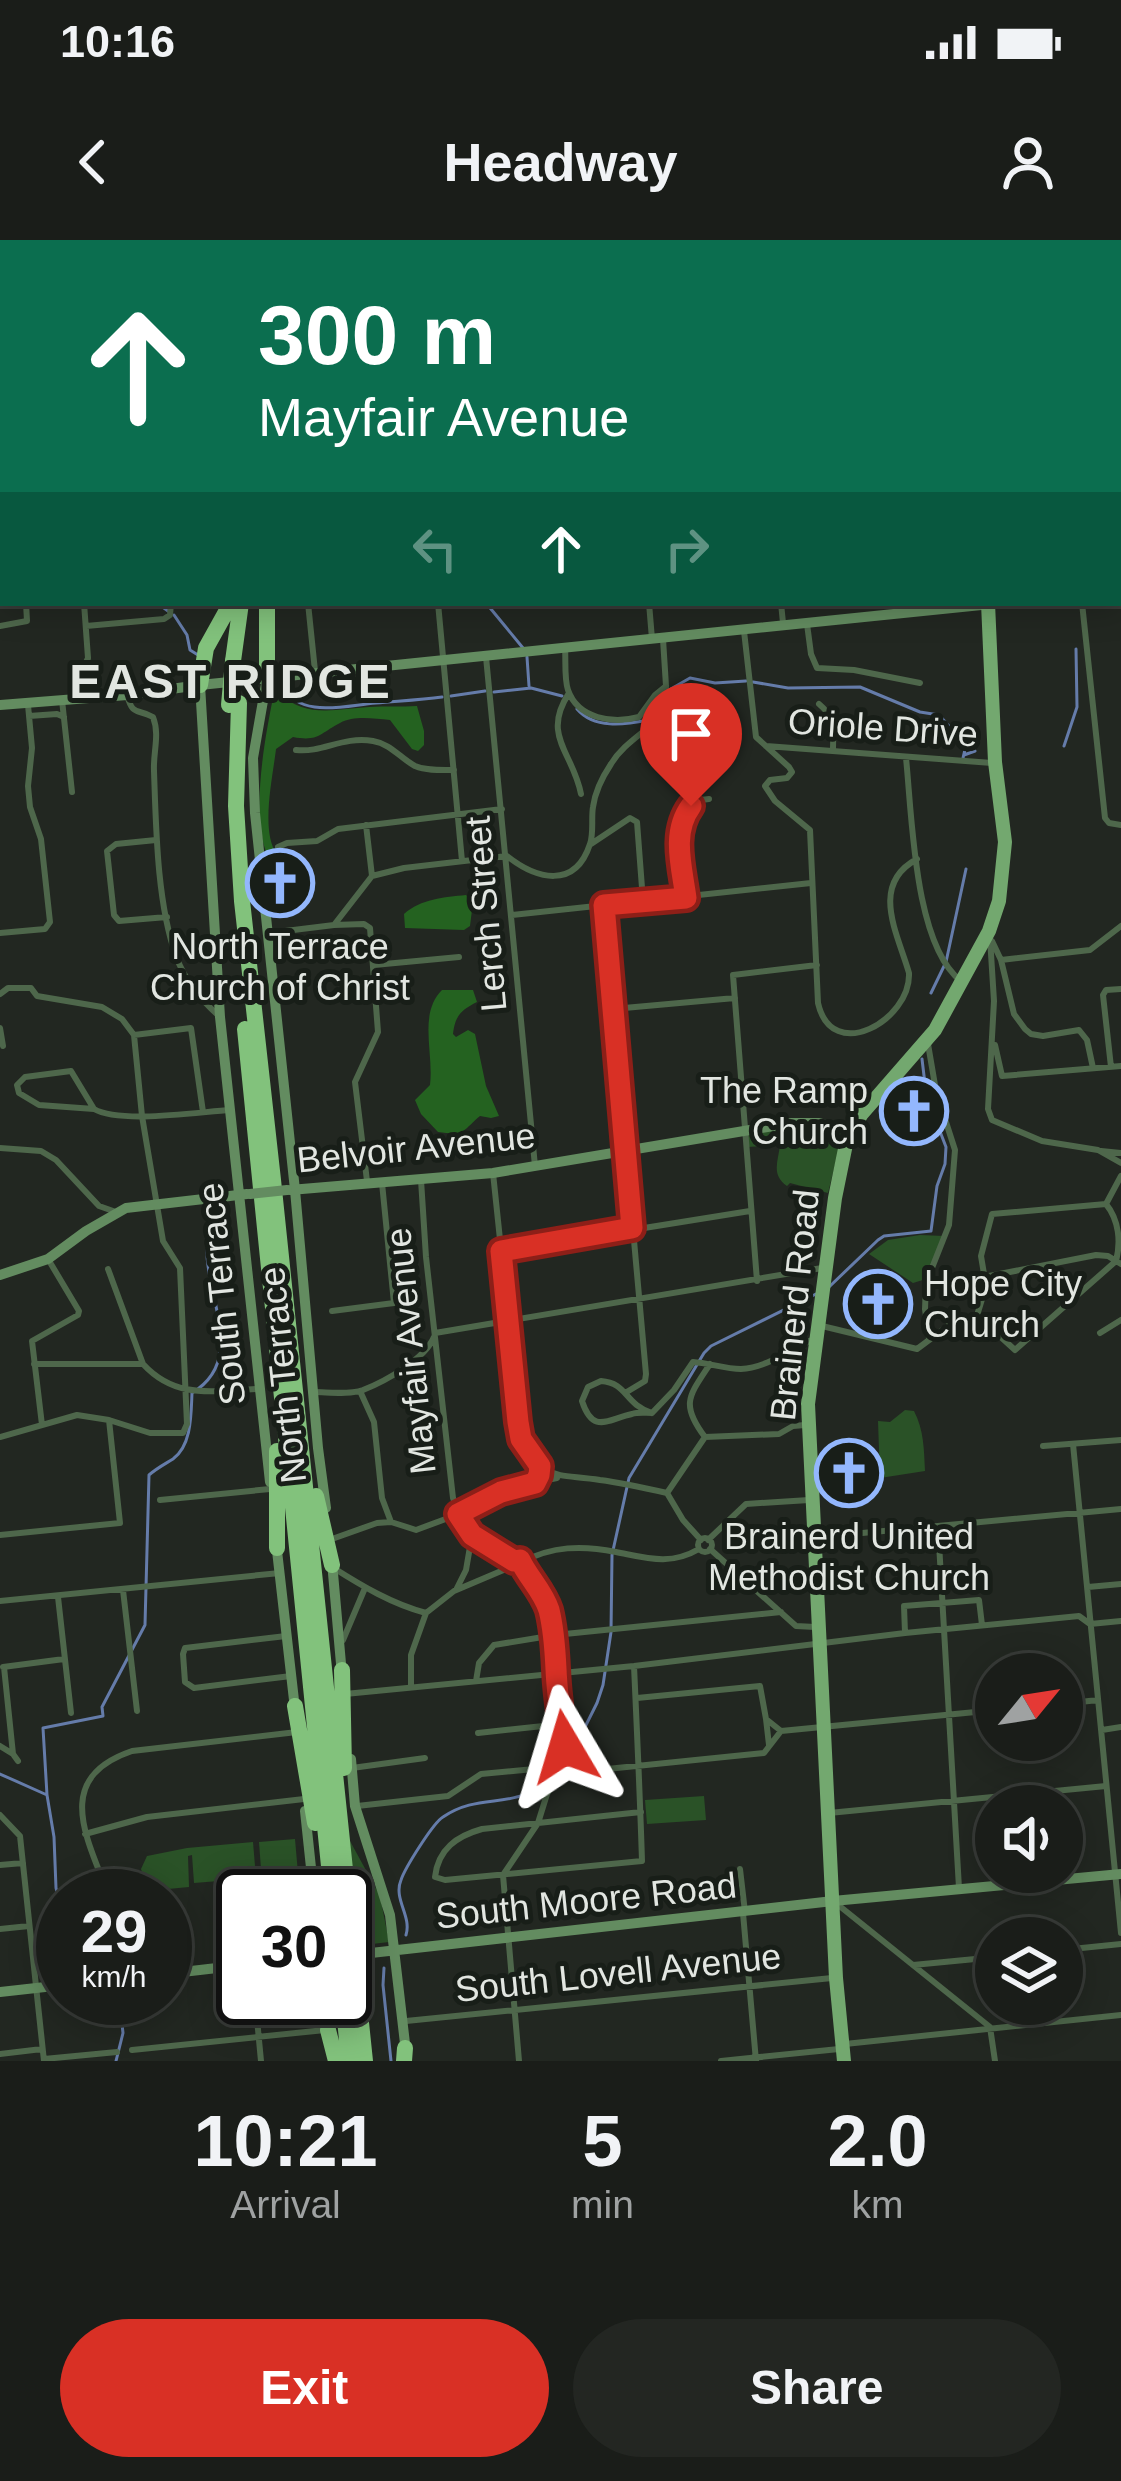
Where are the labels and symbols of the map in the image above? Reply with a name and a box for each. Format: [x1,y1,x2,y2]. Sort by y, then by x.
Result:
district label: EAST RIDGE [69,655,393,708]
pin [640,683,742,806]
street label: Oriole Drive [787,700,979,755]
street label: Lerch Street [457,814,514,1013]
church icon: North Terrace Church of Christ [245,848,315,918]
place label: North Terrace Church of Christ [150,926,410,1008]
place label: The Ramp Church [700,1070,868,1152]
church icon: The Ramp Church [879,1076,949,1146]
street label: Belvoir Avenue [295,1115,537,1180]
street label: South Terrace [189,1181,254,1407]
street label: Brainerd Road [762,1187,827,1423]
street label: Mayfair Avenue [377,1226,444,1476]
place label: Hope City Church [924,1263,1082,1345]
street label: North Terrace [251,1265,314,1485]
church icon: Hope City Church [843,1269,913,1339]
church icon: Brainerd United Methodist Church [814,1438,884,1508]
place label: Brainerd United Methodist Church [708,1516,990,1598]
north arrow [975,1653,1083,1761]
position arrow [502,1684,628,1810]
street label: South Moore Road [434,1864,738,1937]
speed limit sign: 30 [216,1869,372,2025]
street label: South Lovell Avenue [453,1935,783,2010]

